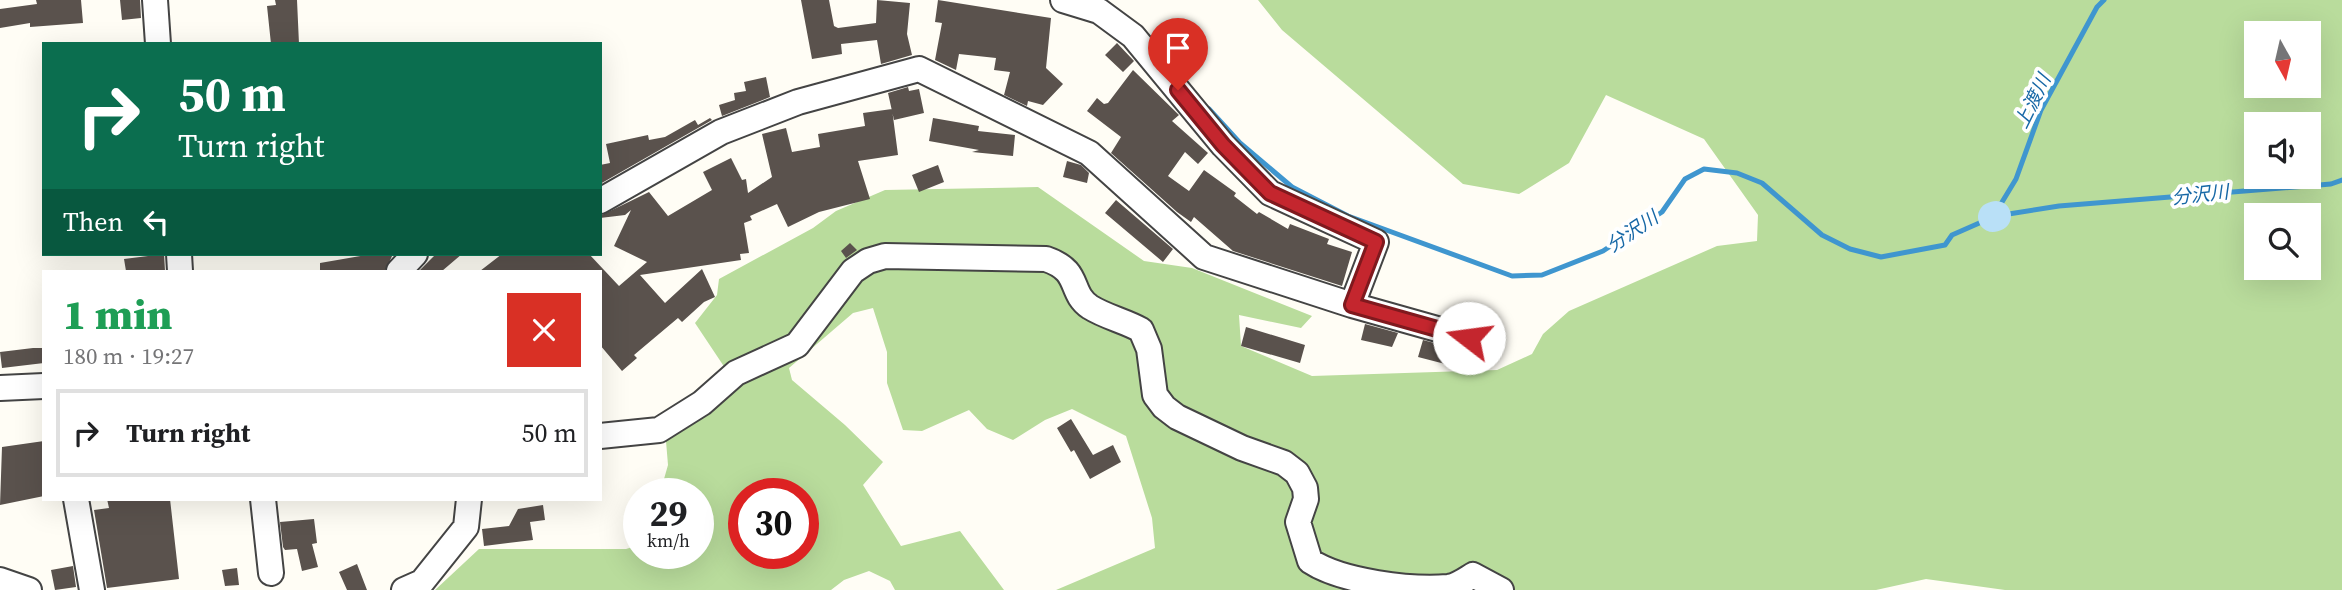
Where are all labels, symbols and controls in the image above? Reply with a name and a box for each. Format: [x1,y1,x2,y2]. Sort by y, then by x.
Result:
pin [1148,18,1208,90]
north arrow [2244,21,2320,98]
map controls [2244,21,2321,280]
icon: arrive [1159,29,1197,67]
text: 50 m [178,60,286,127]
water label: 上渡川 [2008,68,2057,132]
icon: right [63,70,154,161]
button: sound [2244,112,2321,189]
text: Turn right [178,124,324,168]
water label: 分沢川 [2170,178,2232,210]
icon: left [137,203,175,241]
water label: 分沢川 [1601,203,1665,258]
button: search [2244,203,2321,280]
text: Then [63,204,123,240]
text: 1 min [63,285,173,343]
button: close [507,293,581,367]
position arrow [1432,301,1506,375]
text: 180 m · 19:27 [63,340,194,372]
icon: right [67,414,105,452]
text: Turn right [126,415,250,451]
text: 50 m [522,415,577,451]
speed limit sign: 30 [728,478,819,569]
text: 29 [650,490,687,538]
text: km/h [647,528,690,553]

